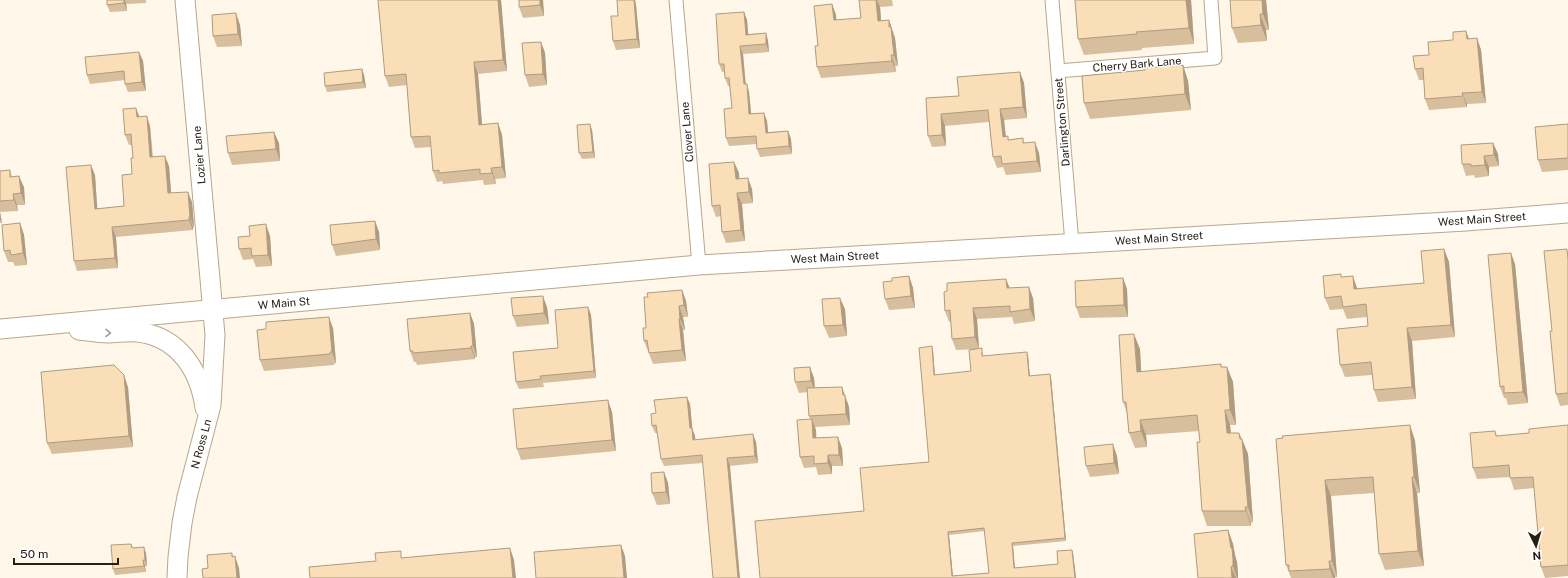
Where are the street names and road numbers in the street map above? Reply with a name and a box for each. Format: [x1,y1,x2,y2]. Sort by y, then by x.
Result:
street label: Cherry Bark Lane [1092,54,1182,74]
street label: Darlington Street [1052,77,1072,167]
street label: Clover Lane [678,101,696,163]
street label: Lozier Lane [190,125,208,185]
street label: West Main Street [1438,210,1526,228]
street label: West Main Street [1115,229,1203,247]
street label: West Main Street [791,249,879,265]
street label: W Main St [257,295,311,311]
street label: N Ross Ln [189,418,213,470]

